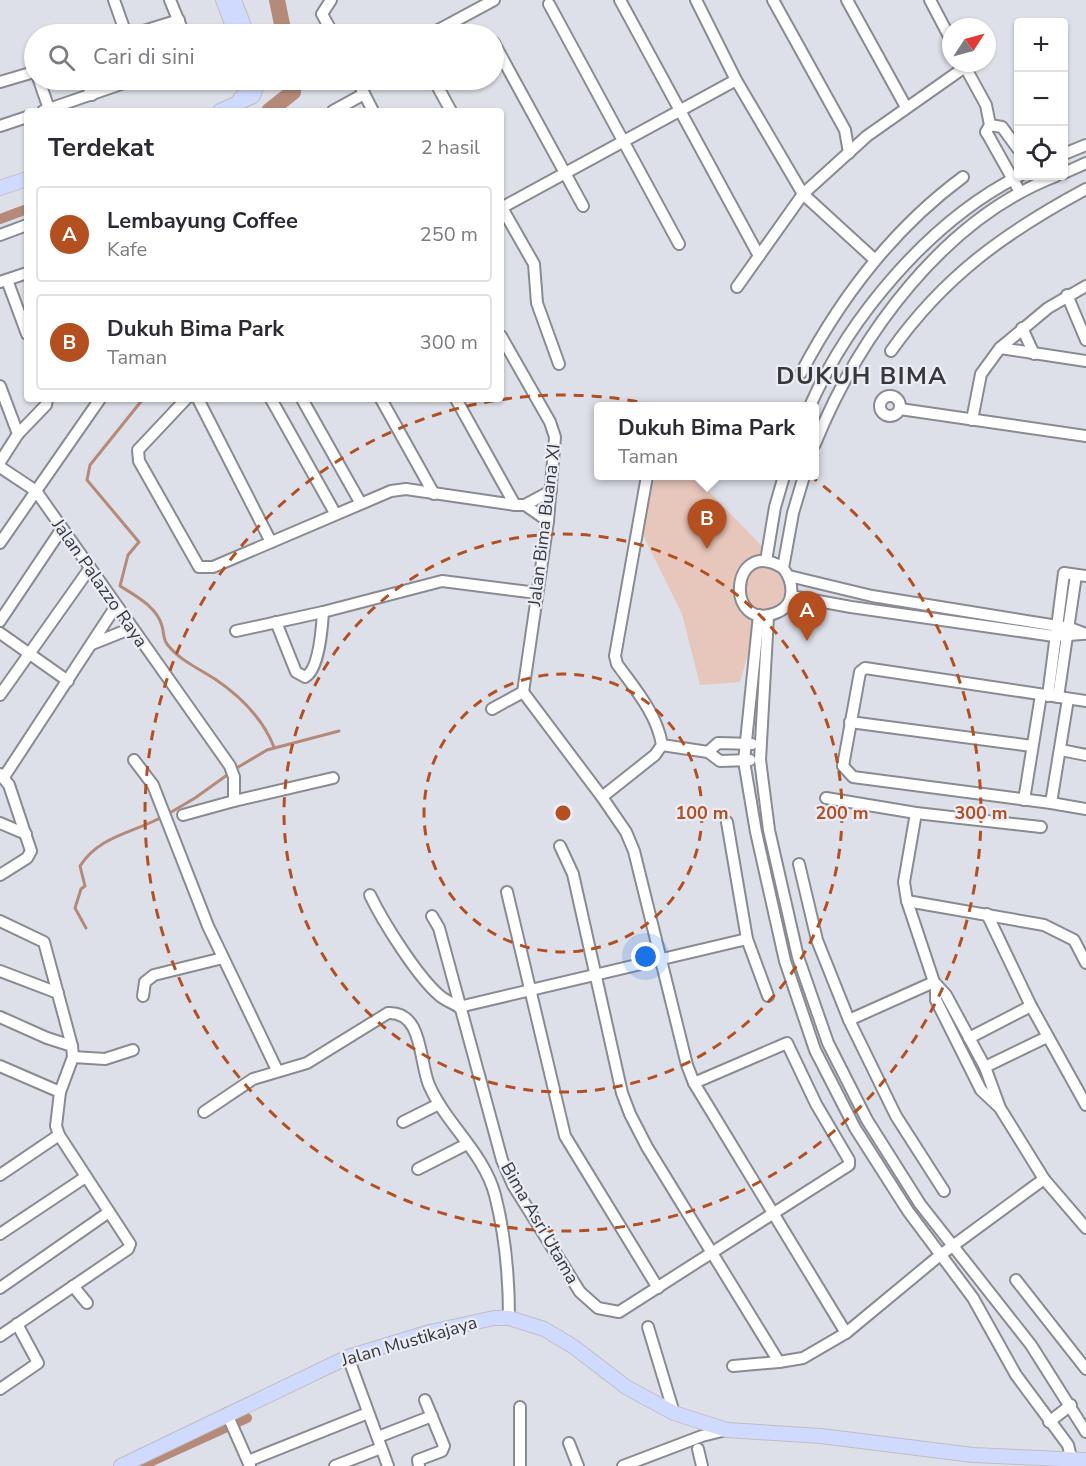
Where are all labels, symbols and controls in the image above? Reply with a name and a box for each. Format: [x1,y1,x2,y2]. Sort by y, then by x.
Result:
north arrow [942,18,996,72]
map controls [1014,18,1068,180]
button: + [1014,18,1068,72]
search box [24,24,504,90]
icon: search [45,41,78,74]
text: Cari di sini [93,42,195,72]
button: − [1014,72,1068,126]
button: locate [1014,126,1068,180]
text: Terdekat [48,130,154,165]
text: 2 hasil [421,134,480,161]
text: Lembayung Coffee [107,206,298,236]
text: A [62,221,77,248]
text: 250 m [420,221,478,248]
text: Kafe [107,236,147,263]
text: Dukuh Bima Park [107,314,284,344]
text: B [63,329,76,356]
text: 300 m [420,329,478,356]
text: Taman [107,344,167,371]
district label: DUKUH BIMA [776,360,948,392]
popup [594,402,819,480]
text: Dukuh Bima Park [618,413,795,443]
street label: Jalan Bima Buana XI [522,442,566,609]
text: Taman [618,443,678,470]
pin: B [688,500,726,549]
street label: Jalan Palazzo Raya [46,513,153,652]
pin: A [788,592,826,641]
text: 100 m [675,801,729,825]
text: 200 m [815,801,869,825]
text: 300 m [954,801,1008,825]
centre of rings [553,803,573,823]
your location [631,942,660,971]
street label: Bima Asri Utama [495,1158,585,1288]
street label: Jalan Mustikajaya [337,1310,480,1372]

